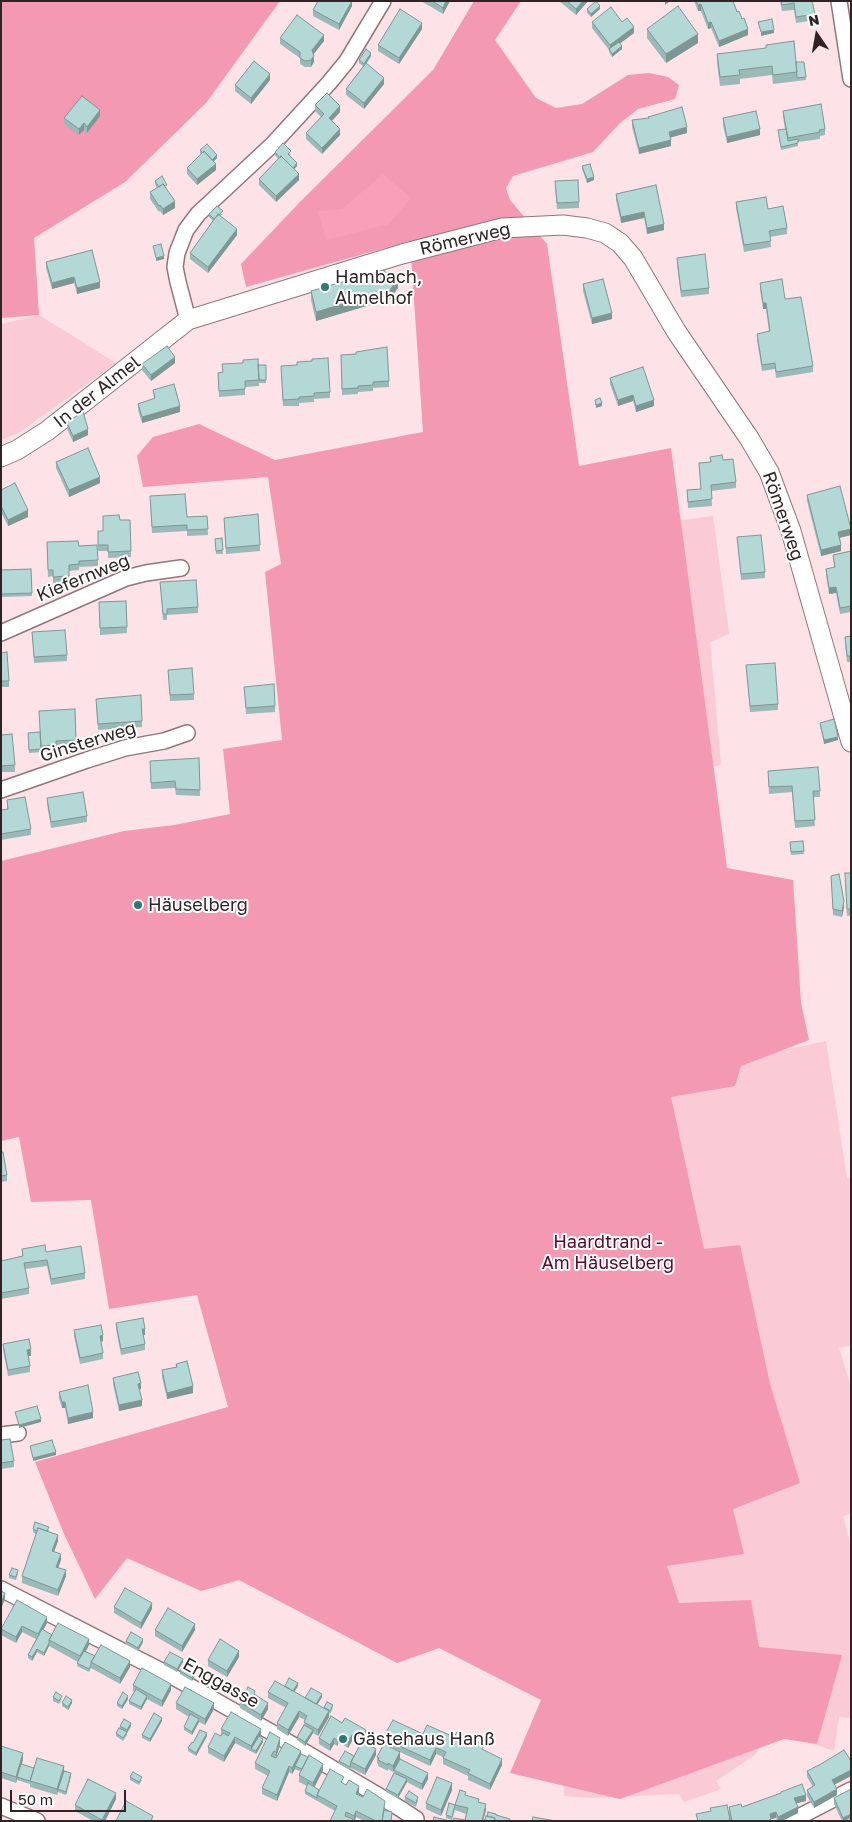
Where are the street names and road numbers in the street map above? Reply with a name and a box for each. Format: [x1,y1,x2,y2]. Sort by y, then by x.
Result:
street label: Römerweg [417,218,513,260]
street label: In der Almel [49,352,145,432]
street label: Römerweg [758,469,808,563]
street label: Kiefernweg [33,550,133,606]
street label: Ginsterweg [37,717,139,767]
street label: Enggasse [179,1653,263,1713]

